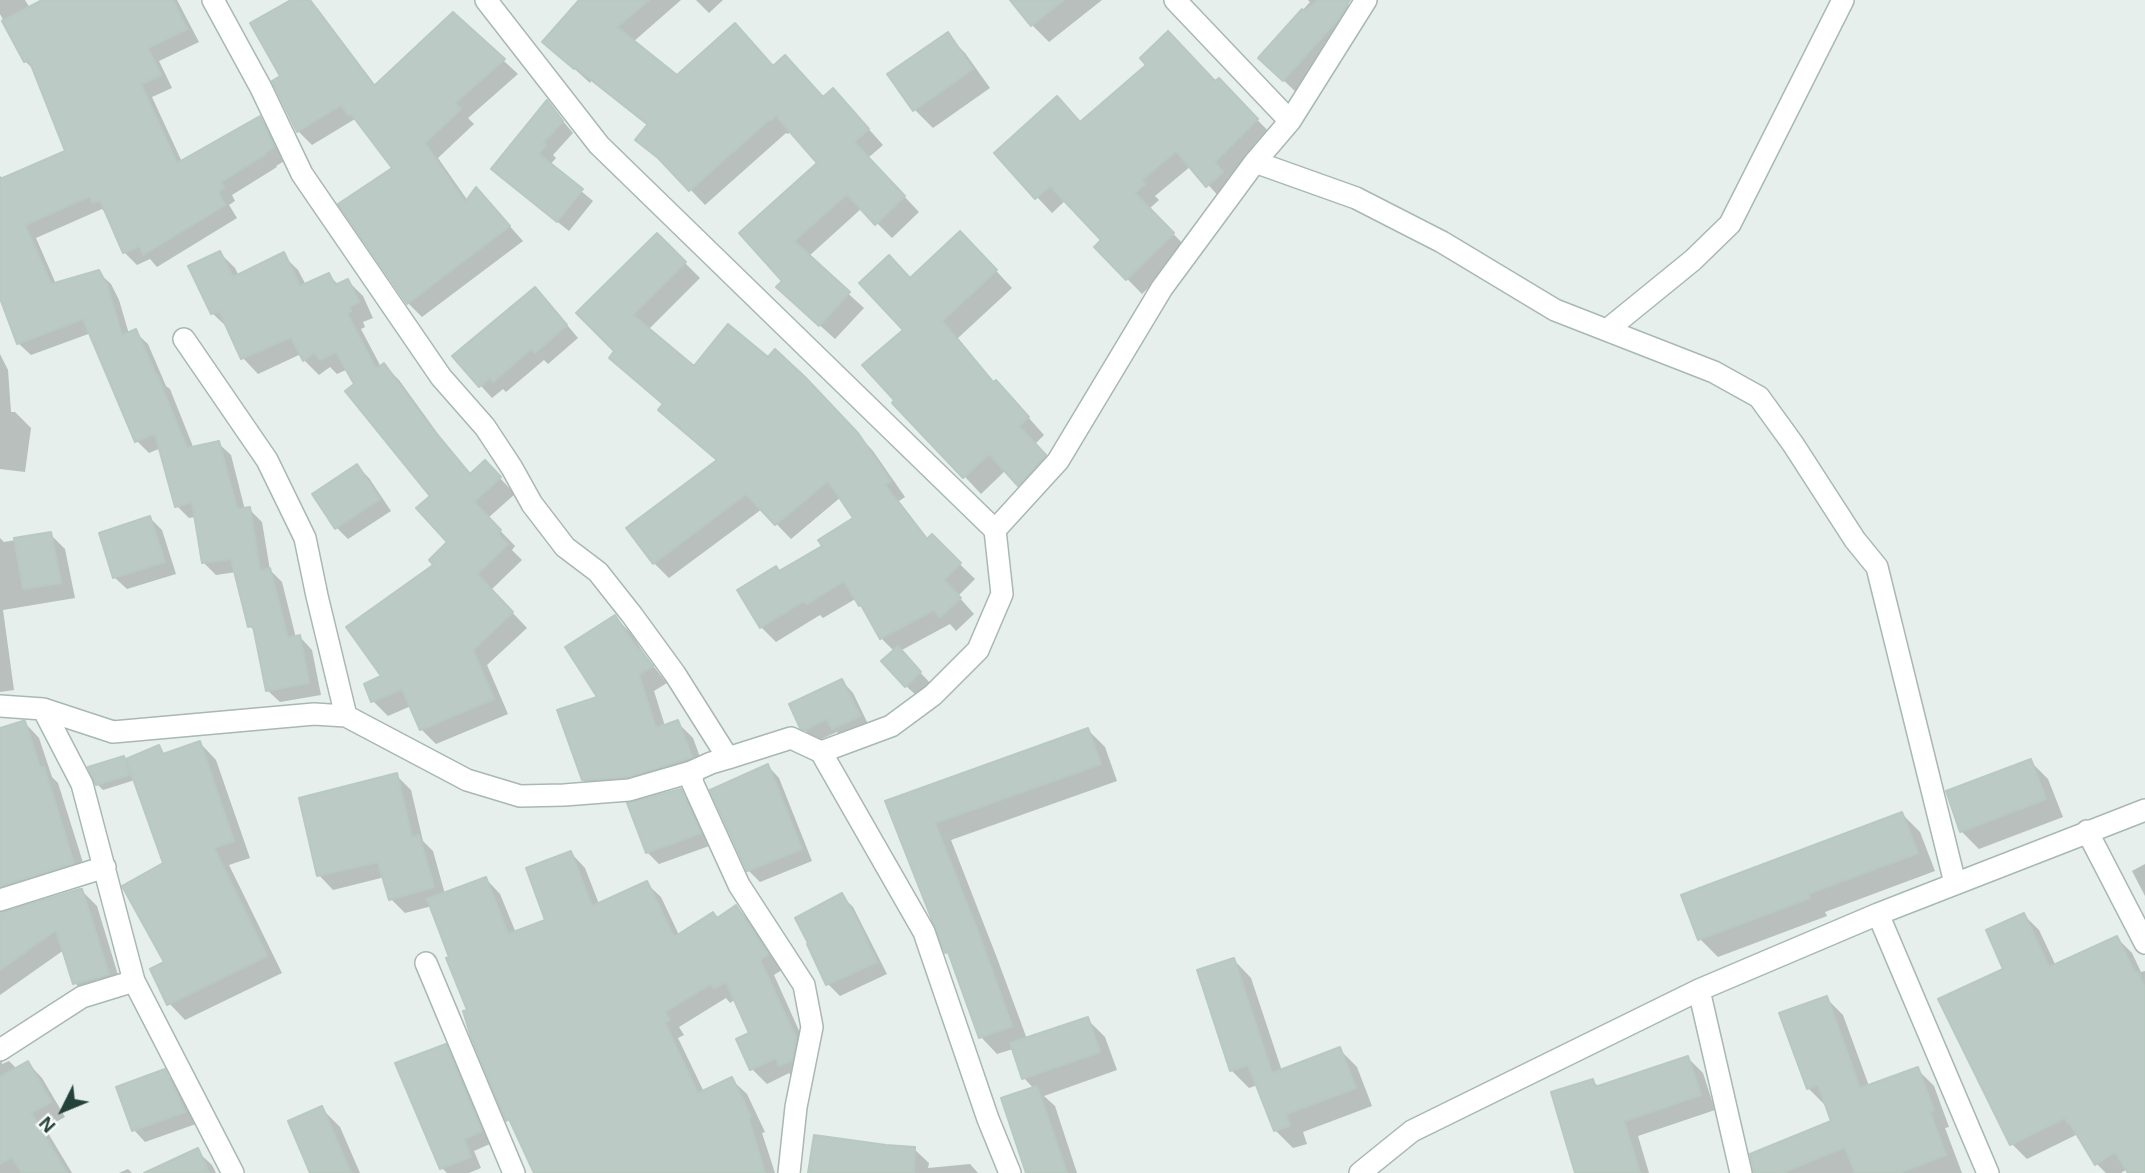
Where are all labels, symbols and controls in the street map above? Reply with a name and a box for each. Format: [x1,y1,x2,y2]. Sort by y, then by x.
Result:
north arrow [28,1075,98,1145]
text: N [35,1112,60,1137]

